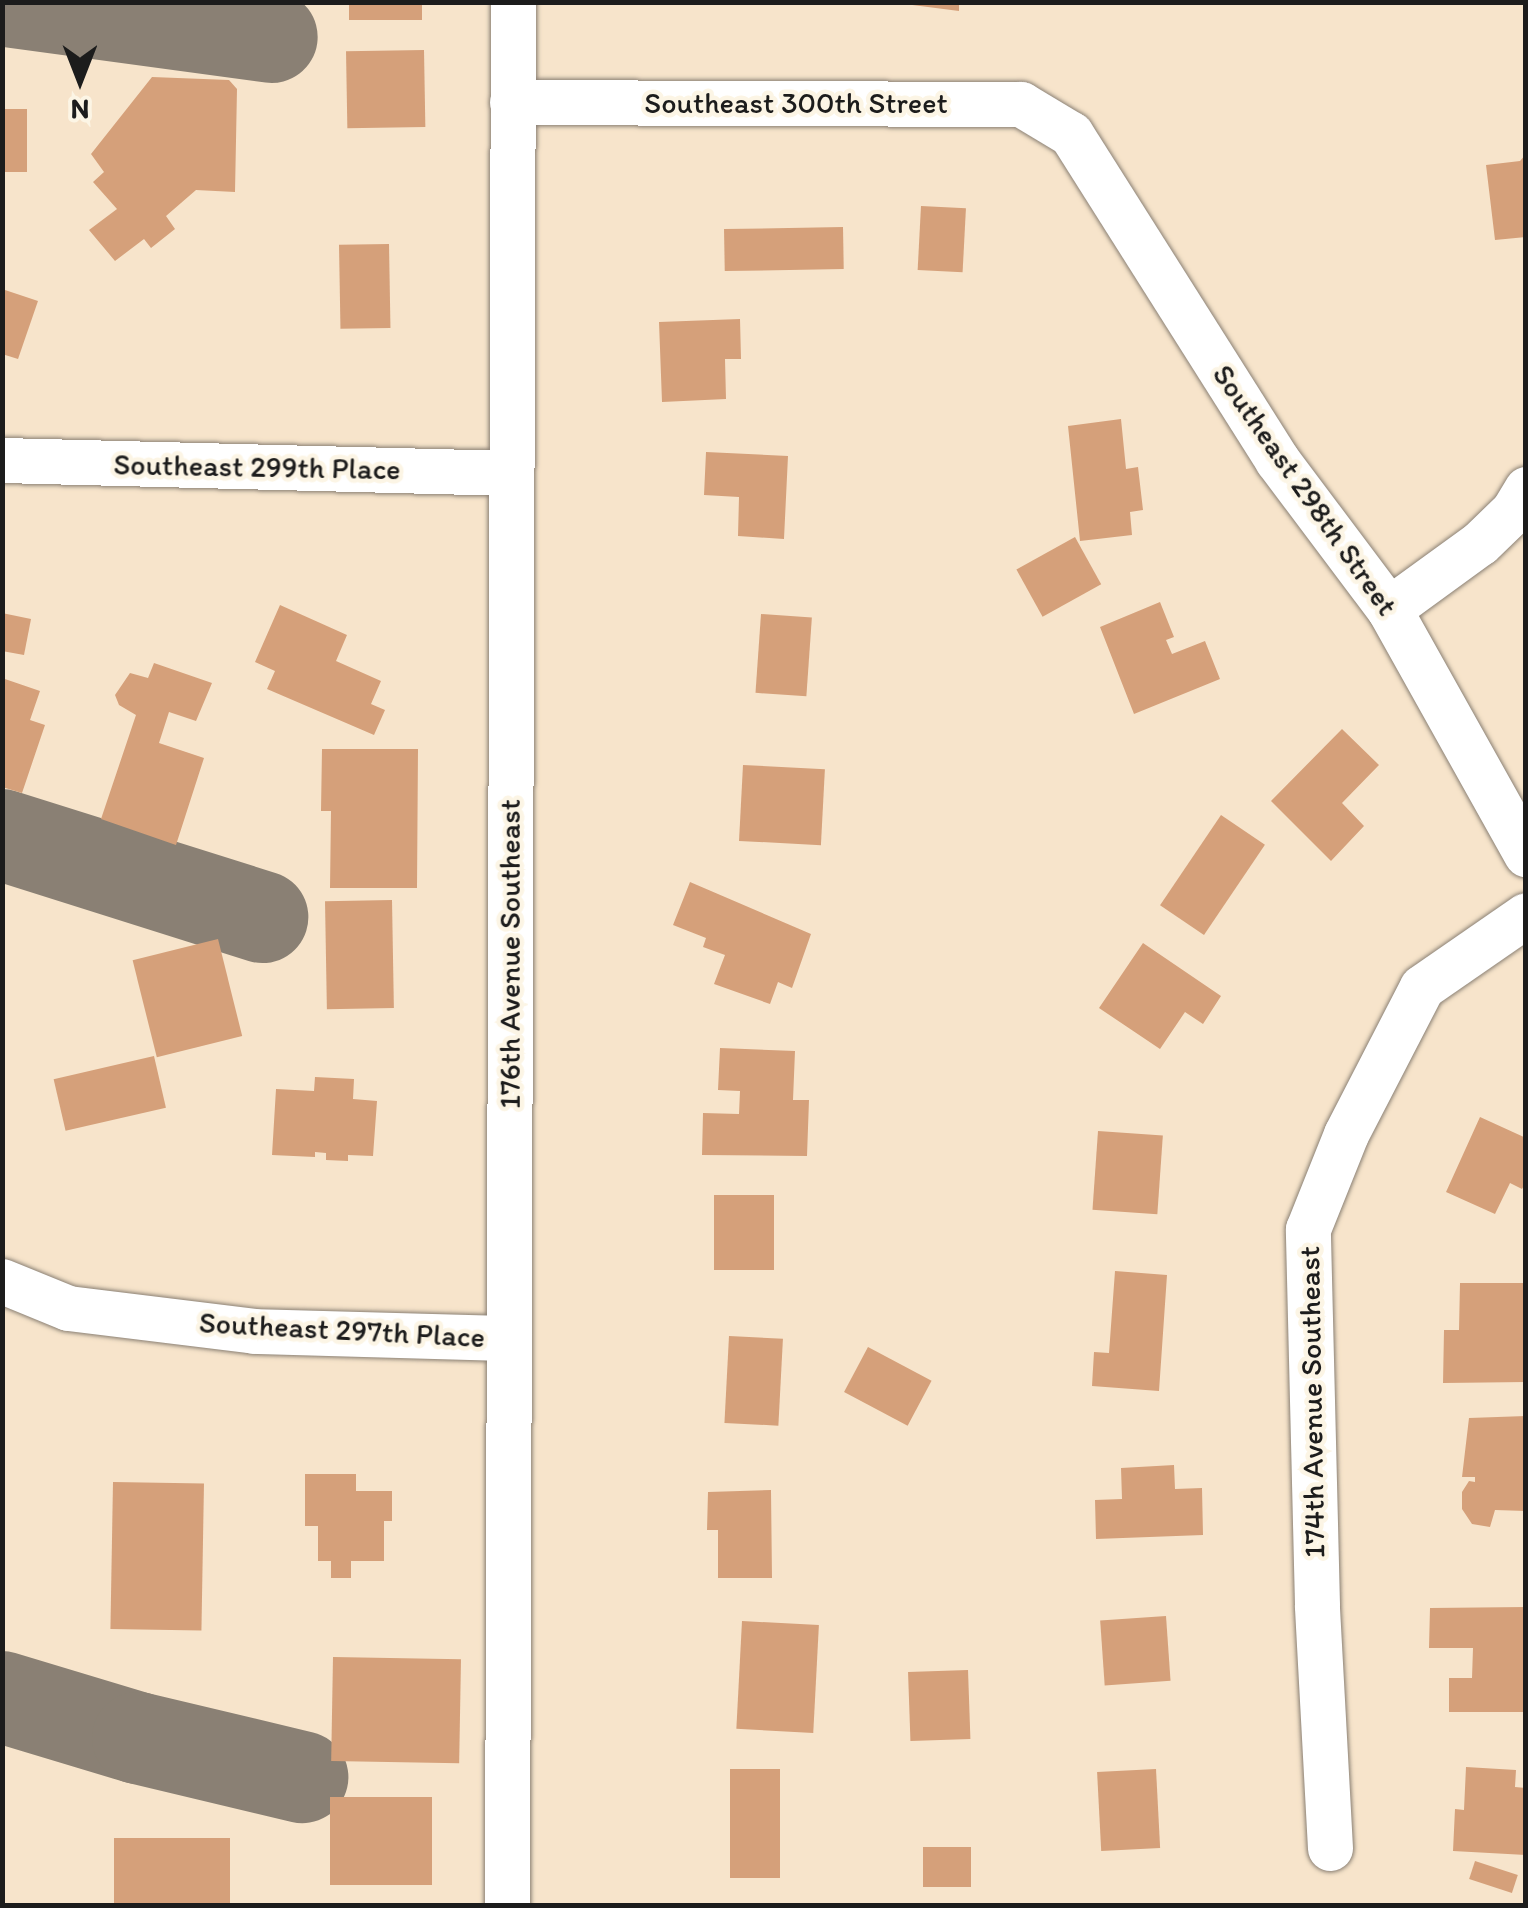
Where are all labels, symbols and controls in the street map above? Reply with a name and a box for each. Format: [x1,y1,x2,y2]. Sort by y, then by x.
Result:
north arrow [30,30,130,130]
street label: Southeast 300th Street [645,85,947,121]
text: N [71,93,89,127]
street label: Southeast 298th Street [1205,358,1405,622]
street label: Southeast 299th Place [113,447,401,487]
street label: 176th Avenue Southeast [492,800,528,1108]
street label: 174th Avenue Southeast [1291,1246,1333,1558]
street label: Southeast 297th Place [198,1305,486,1355]

